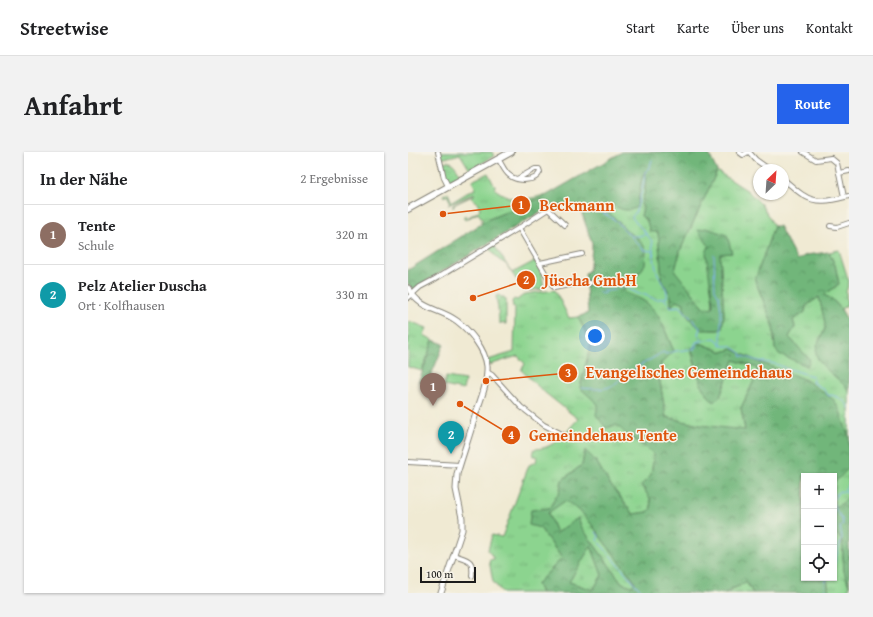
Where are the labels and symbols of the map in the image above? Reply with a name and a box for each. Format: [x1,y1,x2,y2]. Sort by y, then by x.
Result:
north arrow [753,164,789,200]
callout: Beckmann [511,191,622,219]
text: Beckmann [540,193,615,217]
text: 1 [518,196,524,213]
callout: Jüscha GmbH [516,266,645,294]
text: Jüscha GmbH [540,268,637,292]
text: 2 [523,271,529,288]
your location [585,326,605,346]
callout: Evangelisches Gemeindehaus [558,359,801,387]
text: Evangelisches Gemeindehaus [586,360,792,384]
text: 3 [565,364,571,381]
pin: 1 [420,373,446,406]
pin: 2 [438,421,464,454]
callout: Gemeindehaus Tente [501,421,685,449]
text: Gemeindehaus Tente [529,423,677,447]
text: 4 [508,426,514,443]
scale bar [420,565,476,584]

